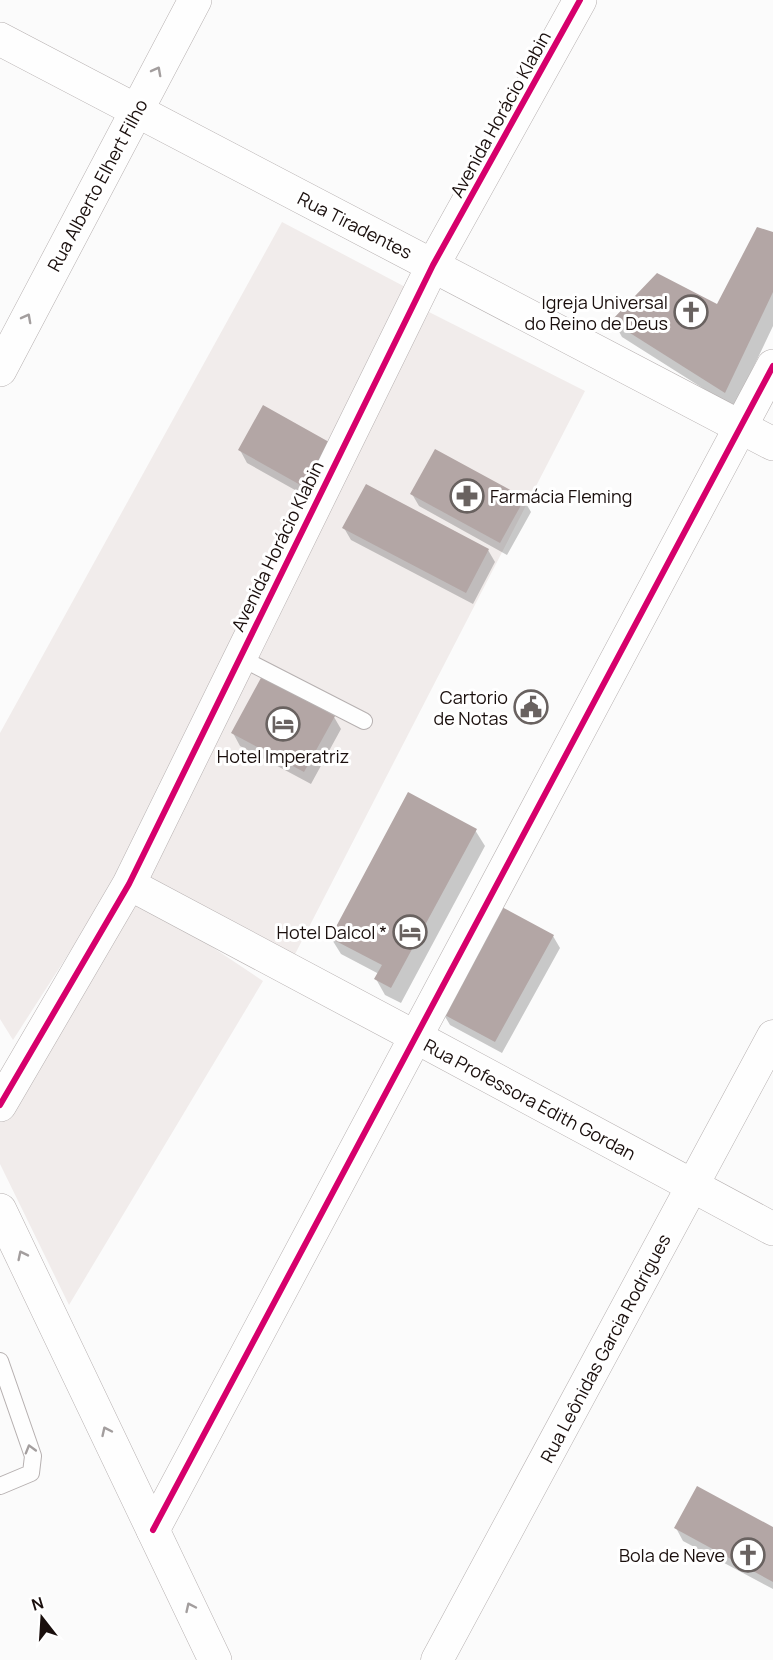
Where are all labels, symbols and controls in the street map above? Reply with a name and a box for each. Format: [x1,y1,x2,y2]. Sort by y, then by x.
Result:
street label: Avenida Horácio Klabin [444,27,556,201]
one-way arrow [150,67,161,77]
street label: Rua Alberto Elhert Filho [41,95,153,275]
street label: Rua Tiradentes [294,186,416,264]
place label: Igreja Universal do Reino de Deus [525,290,668,335]
church icon: Igreja Universal do Reino de Deus [673,294,709,330]
one-way arrow [20,314,31,324]
street label: Avenida Horácio Klabin [225,457,329,635]
pharmacy icon: Farmácia Fleming [449,478,485,514]
place label: Farmácia Fleming [490,484,632,508]
place label: Cartorio de Notas [434,685,508,730]
public building icon: Cartorio de Notas [513,689,549,725]
hotel icon: Hotel Imperatriz [265,706,301,742]
place label: Hotel Imperatriz [217,744,349,768]
hotel icon: Hotel Dalcol * [392,914,428,950]
place label: Hotel Dalcol * [277,920,387,944]
street label: Rua Professora Edith Gordan [420,1033,640,1165]
street label: Rua Leônidas Garcia Rodrigues [534,1229,676,1467]
one-way arrow [18,1251,29,1261]
one-way arrow [102,1426,114,1437]
one-way arrow [25,1444,37,1455]
church icon: Bola de Neve [730,1537,766,1573]
place label: Bola de Neve [619,1543,725,1567]
north arrow [12,1588,72,1648]
text: N [29,1591,46,1616]
one-way arrow [185,1603,197,1614]

